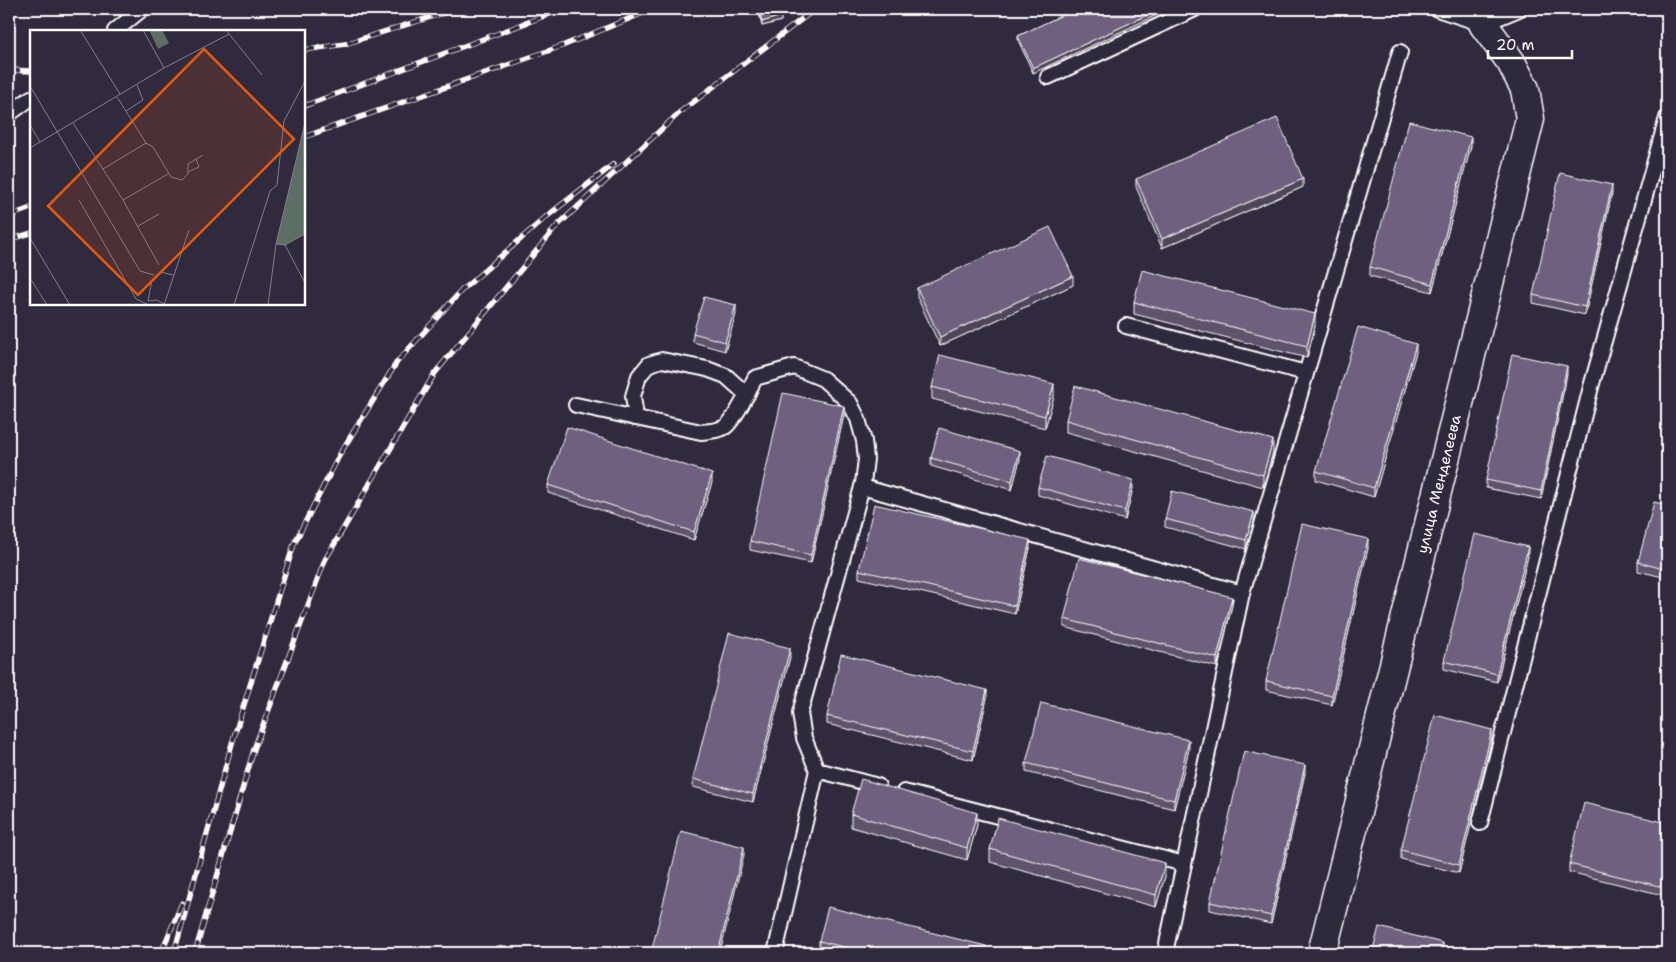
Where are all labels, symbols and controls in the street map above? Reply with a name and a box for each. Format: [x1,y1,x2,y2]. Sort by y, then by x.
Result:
scale bar [1488,28,1572,60]
inset map [30,30,305,305]
text: 20 m [1496,35,1535,55]
street label: улица Менделеева [1412,412,1466,555]

